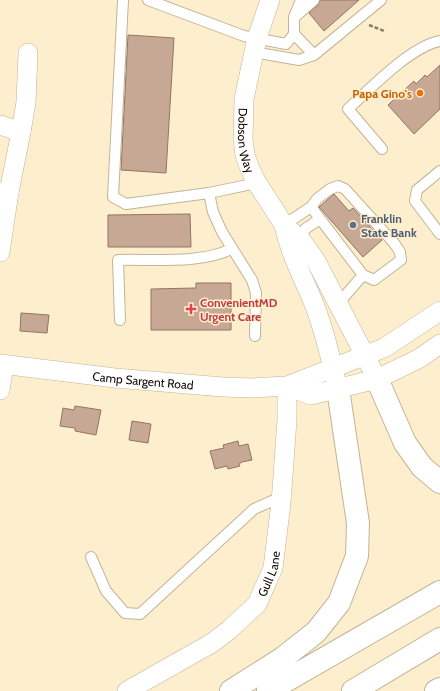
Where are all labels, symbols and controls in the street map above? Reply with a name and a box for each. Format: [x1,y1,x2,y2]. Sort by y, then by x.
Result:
place label: Papa Gino's [352,86,412,101]
marker: Papa Gino's [415,88,425,98]
street label: Dobson Way [235,108,258,175]
place label: Franklin State Bank [361,211,417,240]
marker: Franklin State Bank [348,220,358,230]
place label: ConvenientMD Urgent Care [200,295,278,324]
marker: ConvenientMD Urgent Care [185,303,197,315]
street label: Camp Sargent Road [92,368,194,392]
street label: Gull Lane [254,550,283,599]

